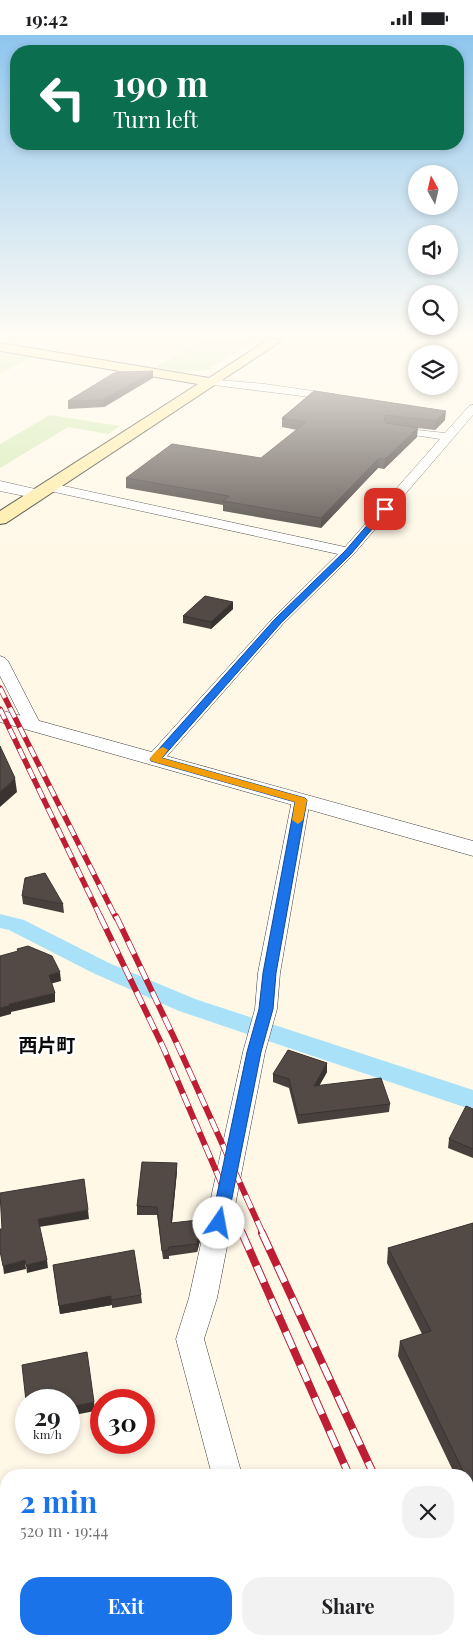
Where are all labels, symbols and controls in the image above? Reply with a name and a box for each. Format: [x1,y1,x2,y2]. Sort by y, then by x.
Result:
text: 19:42 [25,5,68,31]
text: 190 m [113,59,208,106]
icon: left [30,65,95,130]
text: Turn left [113,104,198,134]
north arrow [408,165,458,215]
map controls [408,165,458,395]
button: sound [408,225,458,275]
button: search [408,285,458,335]
button: layers [408,345,458,395]
pin [364,488,406,530]
icon: arrive [371,495,399,523]
district label: 西片町 [18,1031,76,1057]
position arrow [192,1196,244,1248]
speed limit sign: 30 [90,1389,155,1454]
text: 29 [34,1399,61,1432]
text: km/h [33,1426,62,1442]
text: 2 min [20,1481,97,1521]
button: close [402,1486,454,1538]
text: 520 m · 19:44 [20,1520,108,1541]
button: Exit [20,1577,232,1635]
button: Share [242,1577,454,1635]

